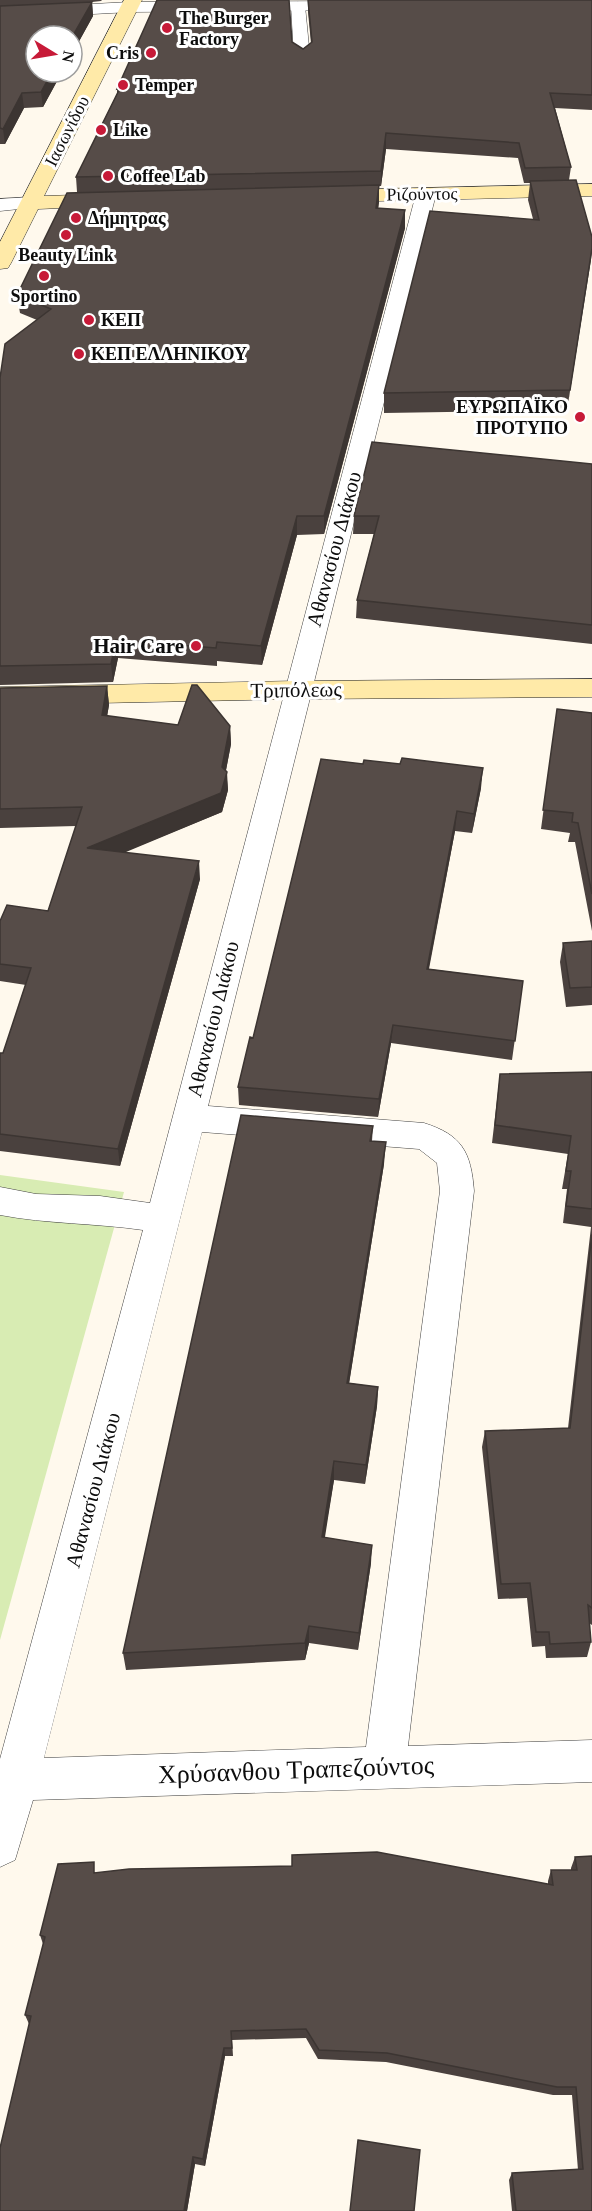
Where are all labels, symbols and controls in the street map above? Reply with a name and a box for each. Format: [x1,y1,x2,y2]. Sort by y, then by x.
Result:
place label: The Burger Factory [179,8,269,49]
marker: The Burger Factory [160,21,174,35]
north arrow [24,24,84,84]
place label: Cris [106,43,139,63]
marker: Cris [144,46,158,60]
text: N [59,49,78,64]
place label: Temper [135,75,194,95]
marker: Temper [116,78,130,92]
street label: Ιασωνίδου [41,92,93,170]
place label: Like [113,120,148,140]
marker: Like [94,123,108,137]
place label: Coffee Lab [120,166,205,186]
marker: Coffee Lab [101,169,115,183]
street label: Ριζούντος [386,183,458,205]
place label: Δήμητρας [88,208,166,228]
marker: Δήμητρας [69,211,83,225]
marker: Beauty Link [59,228,73,242]
place label: Beauty Link [18,245,114,265]
marker: Sportino [37,269,51,283]
place label: Sportino [10,286,78,306]
place label: ΚΕΠ [101,310,141,330]
marker: ΚΕΠ [82,313,96,327]
place label: ΚΕΠ ΕΛΛΗΝΙΚΟΥ [91,344,247,364]
marker: ΚΕΠ ΕΛΛΗΝΙΚΟΥ [72,347,86,361]
place label: ΕΥΡΩΠΑΪΚΟ ΠΡΟΤΥΠΟ [456,397,568,438]
marker: ΕΥΡΩΠΑΪΚΟ ΠΡΟΤΥΠΟ [573,410,587,424]
street label: Αθανασίου Διάκου [302,469,366,629]
place label: Hair Care [93,634,184,658]
marker: Hair Care [189,639,203,653]
street label: Τριπόλεως [250,677,342,703]
street label: Αθανασίου Διάκου [182,939,244,1099]
street label: Αθανασίου Διάκου [61,1410,125,1570]
street label: Χρύσανθου Τραπεζούντος [158,1751,435,1789]

